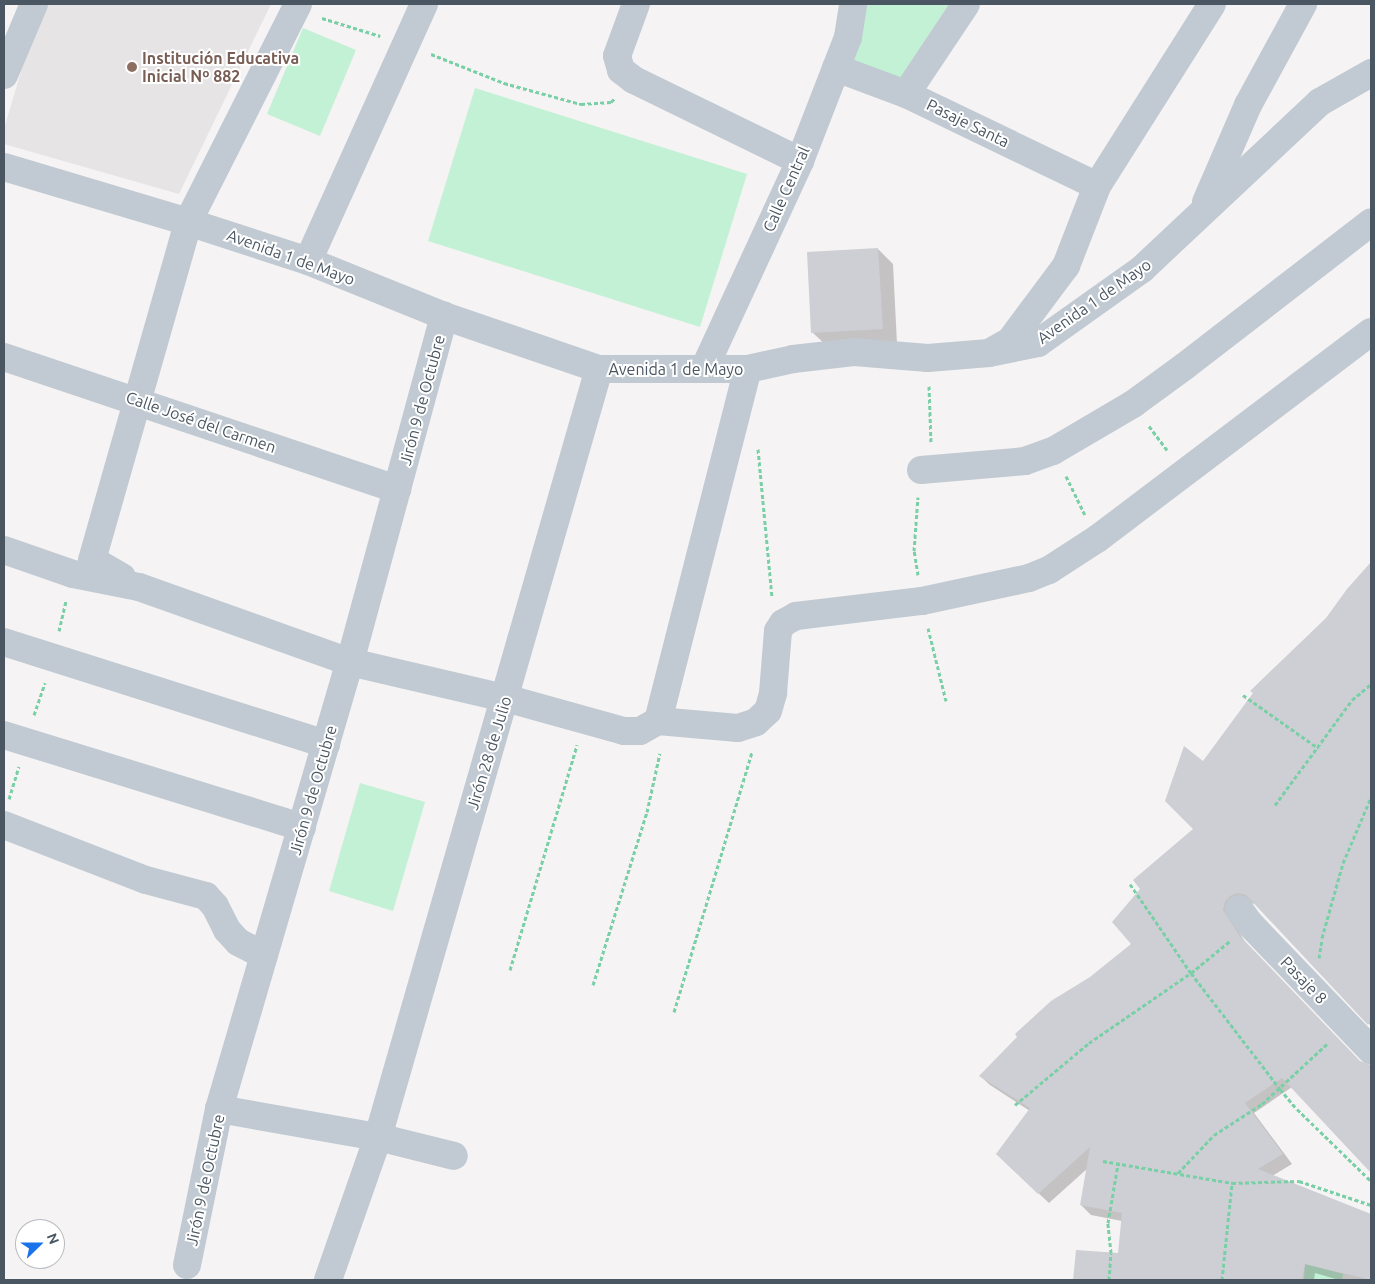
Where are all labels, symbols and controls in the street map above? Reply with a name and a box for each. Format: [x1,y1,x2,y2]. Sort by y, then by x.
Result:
place label: Institución Educativa Inicial Nº 882 [142,48,299,86]
marker: Institución Educativa Inicial Nº 882 [126,61,138,73]
street label: Pasaje Santa [924,95,1012,151]
street label: Calle Central [759,143,813,235]
street label: Avenida 1 de Mayo [224,225,358,289]
street label: Avenida 1 de Mayo [1033,254,1155,348]
street label: Jirón 9 de Octubre [395,333,449,467]
street label: Avenida 1 de Mayo [609,359,743,379]
street label: Calle José del Carmen [123,387,279,457]
street label: Jirón 28 de Julio [463,694,515,812]
street label: Jirón 9 de Octubre [285,723,341,857]
street label: Pasaje 8 [1277,952,1331,1008]
street label: Jirón 9 de Octubre [182,1112,228,1248]
north arrow [15,1219,65,1269]
text: N [44,1231,62,1247]

